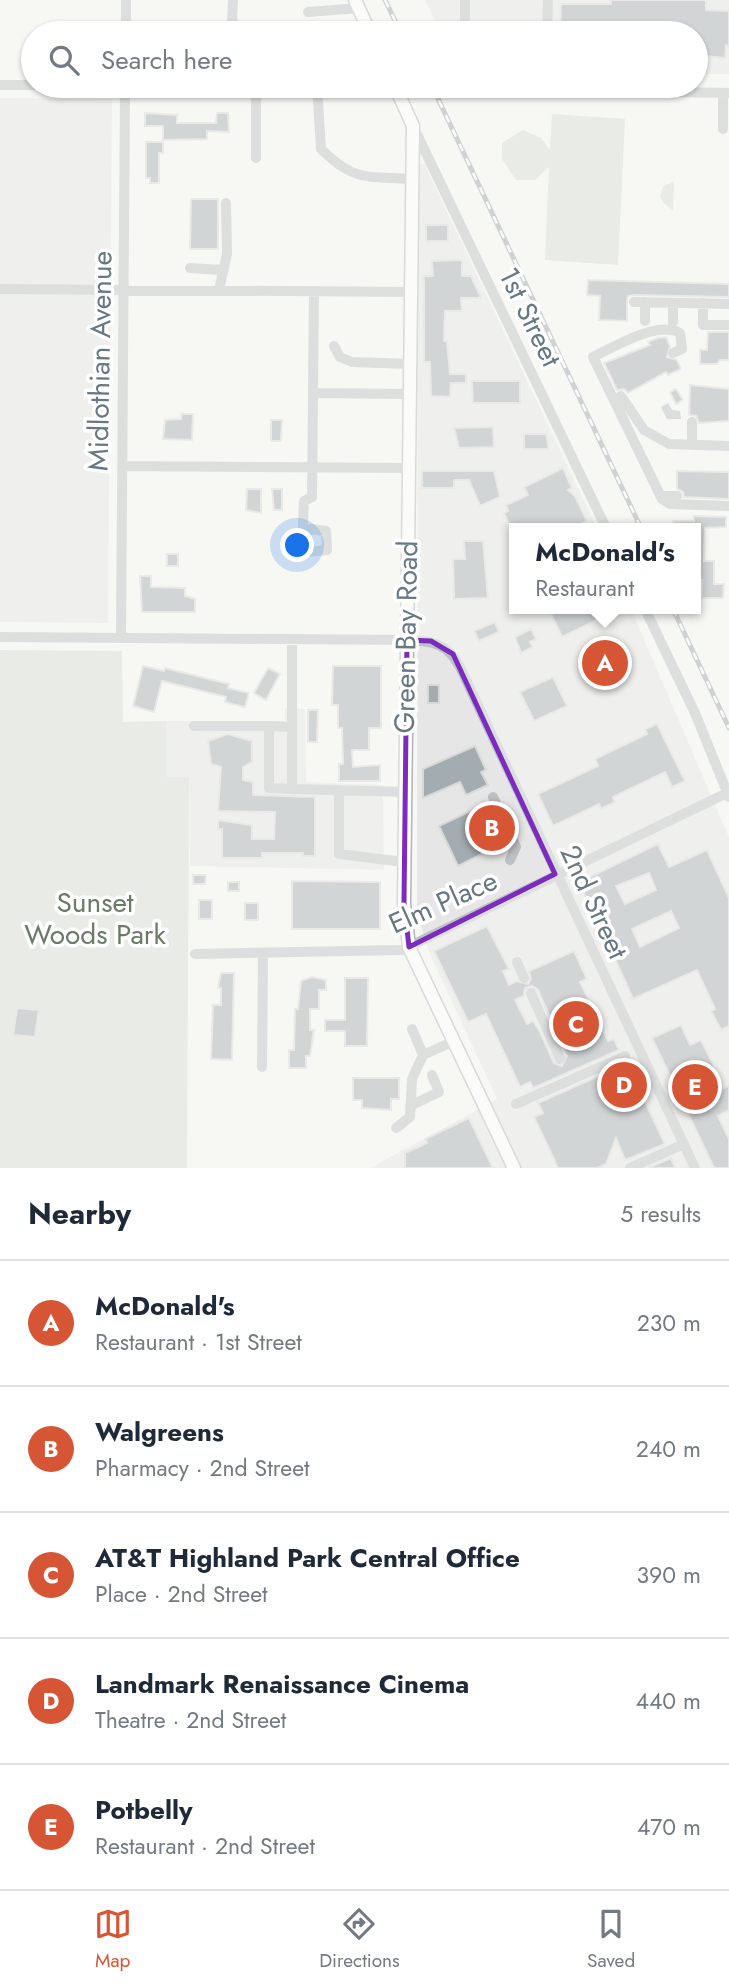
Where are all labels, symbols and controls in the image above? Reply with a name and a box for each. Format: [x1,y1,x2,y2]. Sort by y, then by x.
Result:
search box [21,21,708,98]
icon: search [45,41,83,79]
text: Search here [101,41,233,79]
street label: Midlothian Avenue [78,251,122,471]
street label: 1st Street [488,260,572,374]
popup [509,523,701,614]
your location [280,528,314,562]
text: McDonald's [535,533,675,571]
street label: Green Bay Road [384,540,428,734]
text: Restaurant [535,571,634,605]
pin: A [582,637,628,689]
pin: B [469,802,515,854]
street label: 2nd Street [550,838,638,966]
street label: Elm Place [382,860,504,944]
park label: Sunset Woods Park [24,882,166,955]
pin: C [553,998,599,1050]
pin: D [601,1059,647,1111]
pin: E [672,1061,718,1113]
text: Nearby [28,1192,131,1235]
text: 5 results [620,1197,701,1231]
text: McDonald's [95,1287,235,1325]
text: A [43,1306,59,1340]
text: 230 m [637,1306,701,1340]
text: Restaurant · 1st Street [95,1325,302,1359]
text: Walgreens [95,1413,224,1451]
text: B [43,1432,59,1466]
text: 240 m [636,1432,701,1466]
text: Pharmacy · 2nd Street [95,1451,310,1485]
text: AT&T Highland Park Central Office [95,1539,520,1577]
text: C [43,1558,59,1592]
text: 390 m [637,1558,701,1592]
text: Place · 2nd Street [95,1577,268,1611]
text: Landmark Renaissance Cinema [95,1665,469,1703]
text: D [43,1684,59,1718]
text: 440 m [636,1684,701,1718]
text: Theatre · 2nd Street [95,1703,286,1737]
text: Potbelly [95,1791,193,1829]
text: E [44,1810,58,1844]
text: 470 m [637,1810,701,1844]
text: Restaurant · 2nd Street [95,1829,315,1863]
tab: Map [94,1905,132,1974]
tab: Directions [319,1905,400,1974]
tab: Saved [587,1905,635,1974]

